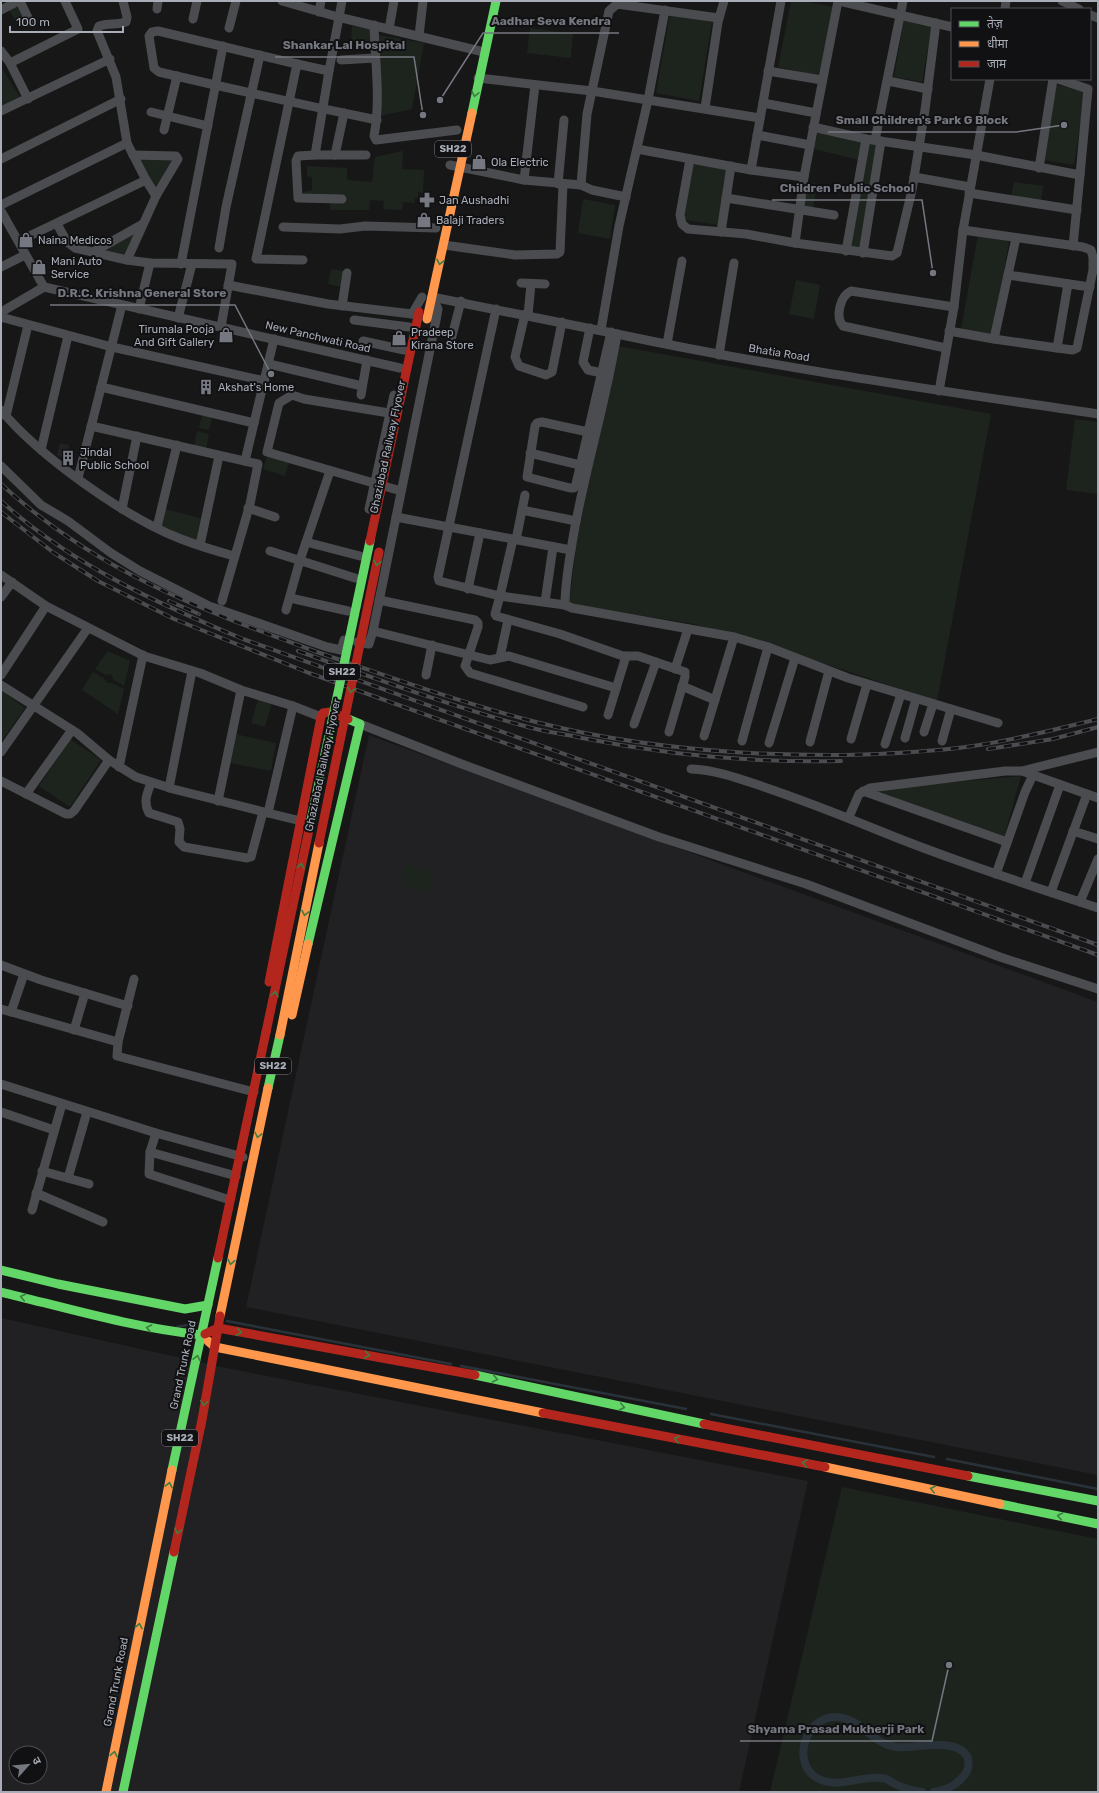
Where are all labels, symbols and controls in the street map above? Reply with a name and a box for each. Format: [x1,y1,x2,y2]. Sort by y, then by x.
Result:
scale bar [10,8,123,34]
legend [951,8,1091,80]
callout: Aadhar Seva Kendra [483,9,619,33]
text: Aadhar Seva Kendra [491,14,611,28]
text: 100 m [16,15,50,29]
text: तेज़ [987,16,1004,31]
callout: Shankar Lal Hospital [275,33,414,57]
text: धीमा [987,36,1009,51]
text: Shankar Lal Hospital [283,38,405,52]
text: जाम [987,57,1007,71]
one-way arrow [472,91,480,97]
callout: Small Children's Park G Block [828,108,1016,132]
text: Small Children's Park G Block [836,113,1008,127]
road number: SH22 [435,141,471,157]
shop icon: Ola Electric [470,153,488,171]
place label: Ola Electric [491,156,549,169]
callout: Children Public School [772,176,922,200]
text: Children Public School [780,181,914,195]
pharmacy icon: Jan Aushadhi [418,191,436,209]
place label: Jan Aushadhi [439,194,509,207]
shop icon: Balaji Traders [415,211,433,229]
place label: Balaji Traders [436,214,505,227]
shop icon: Naina Medicos [17,231,35,249]
place label: Naina Medicos [38,234,112,247]
place label: Mani Auto Service [51,255,102,281]
shop icon: Mani Auto Service [30,258,48,276]
one-way arrow [436,259,444,265]
callout: D.R.C. Krishna General Store [50,281,235,305]
text: D.R.C. Krishna General Store [58,286,226,300]
street label: New Panchwati Road [264,319,372,355]
place label: Tirumala Pooja And Gift Gallery [134,323,214,349]
shop icon: Tirumala Pooja And Gift Gallery [217,326,235,344]
place label: Pradeep Kirana Store [411,326,474,352]
shop icon: Pradeep Kirana Store [390,329,408,347]
street label: Bhatia Road [747,342,811,364]
building icon: Akshat's Home [197,378,215,396]
street label: Ghaziabad Railway Flyover [368,379,409,515]
place label: Akshat's Home [218,381,294,394]
place label: Jindal Public School [80,446,149,472]
building icon: Jindal Public School [59,449,77,467]
one-way arrow [373,560,381,566]
road number: SH22 [324,664,360,680]
one-way arrow [347,687,355,693]
street label: Ghaziabad Railway Flyover [303,697,344,833]
one-way arrow [297,863,305,870]
one-way arrow [301,910,309,916]
one-way arrow [270,990,278,997]
road number: SH22 [255,1058,291,1074]
one-way arrow [254,1132,262,1138]
one-way arrow [227,1259,236,1265]
one-way arrow [20,1293,26,1301]
street label: Grand Trunk Road [167,1319,199,1411]
one-way arrow [146,1324,152,1332]
one-way arrow [236,1327,242,1336]
one-way arrow [364,1350,370,1359]
one-way arrow [192,1355,200,1362]
one-way arrow [492,1375,498,1383]
one-way arrow [200,1400,209,1406]
one-way arrow [619,1402,625,1410]
road number: SH22 [162,1430,198,1446]
one-way arrow [674,1436,681,1444]
one-way arrow [802,1459,808,1468]
one-way arrow [165,1482,173,1489]
one-way arrow [929,1486,936,1494]
one-way arrow [1057,1512,1063,1521]
one-way arrow [175,1528,183,1534]
one-way arrow [135,1623,143,1629]
street label: Grand Trunk Road [101,1636,131,1728]
callout: Shyama Prasad Mukherji Park [740,1717,932,1741]
text: Shyama Prasad Mukherji Park [748,1722,924,1736]
north arrow [8,1745,48,1785]
one-way arrow [109,1751,117,1757]
text: उ [29,1755,44,1767]

